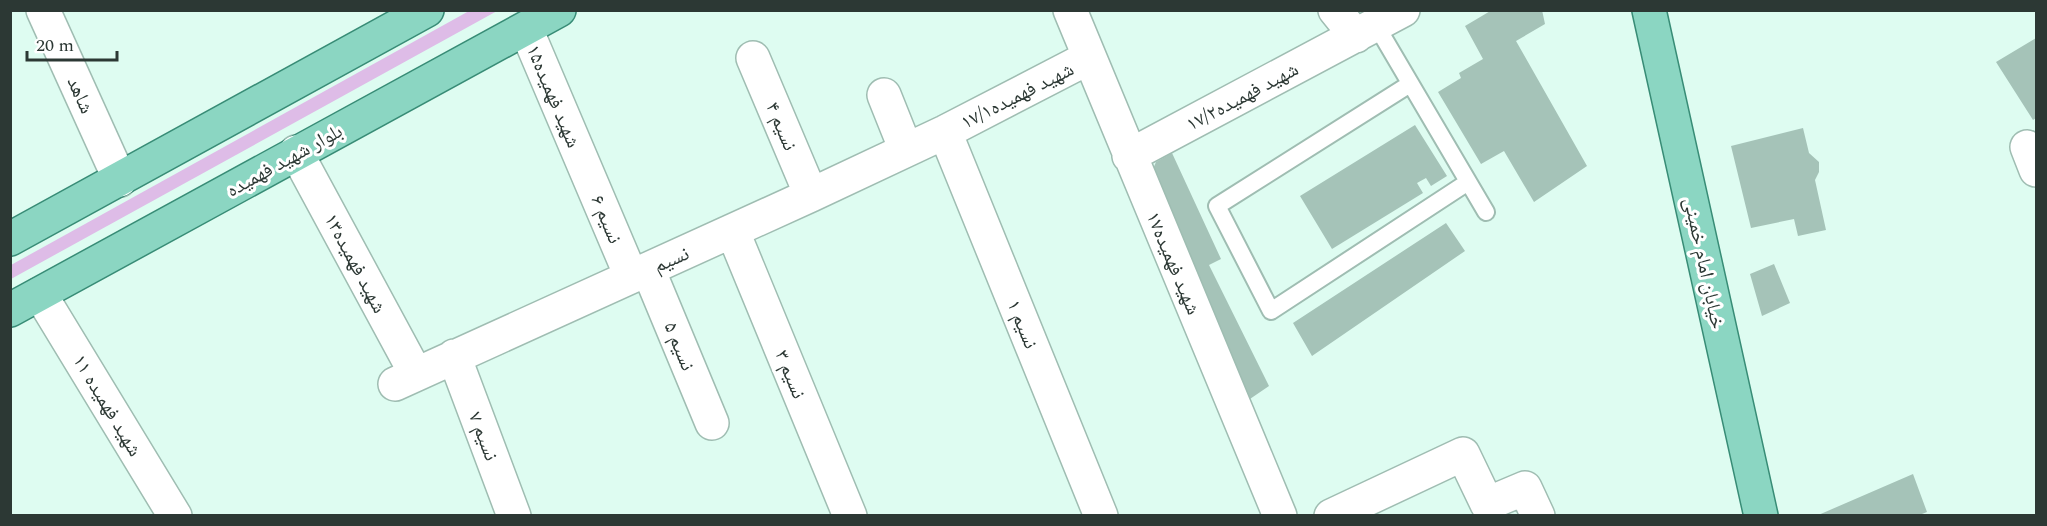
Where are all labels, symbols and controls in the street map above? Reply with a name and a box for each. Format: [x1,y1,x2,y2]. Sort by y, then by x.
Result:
scale bar [27,24,117,62]
text: 20 m [36,32,74,59]
street label: شهید فهمیده۱۵ [518,40,588,153]
street label: شهید فهمیده۱۷/۱ [956,54,1079,137]
street label: شهید فهمیده۱۷/۲ [1181,55,1304,139]
street label: شاهد [59,72,101,119]
street label: نسیم ۴ [757,97,805,156]
street label: بلوار شهید فهمیده [221,117,348,205]
street label: نسیم ۶ [582,190,630,249]
street label: خیابان امام خمینی [1675,195,1733,332]
street label: شهید فهمیده۱۷ [1138,207,1208,320]
street label: شهید فهمیده۱۳ [316,208,394,319]
street label: نسیم [649,239,694,281]
street label: نسیم ۱ [999,295,1045,353]
street label: نسیم ۵ [656,317,702,375]
street label: نسیم ۳ [767,345,813,403]
street label: شهید فهمیده ۱۱ [65,349,150,462]
street label: نسیم ۷ [460,407,506,465]

